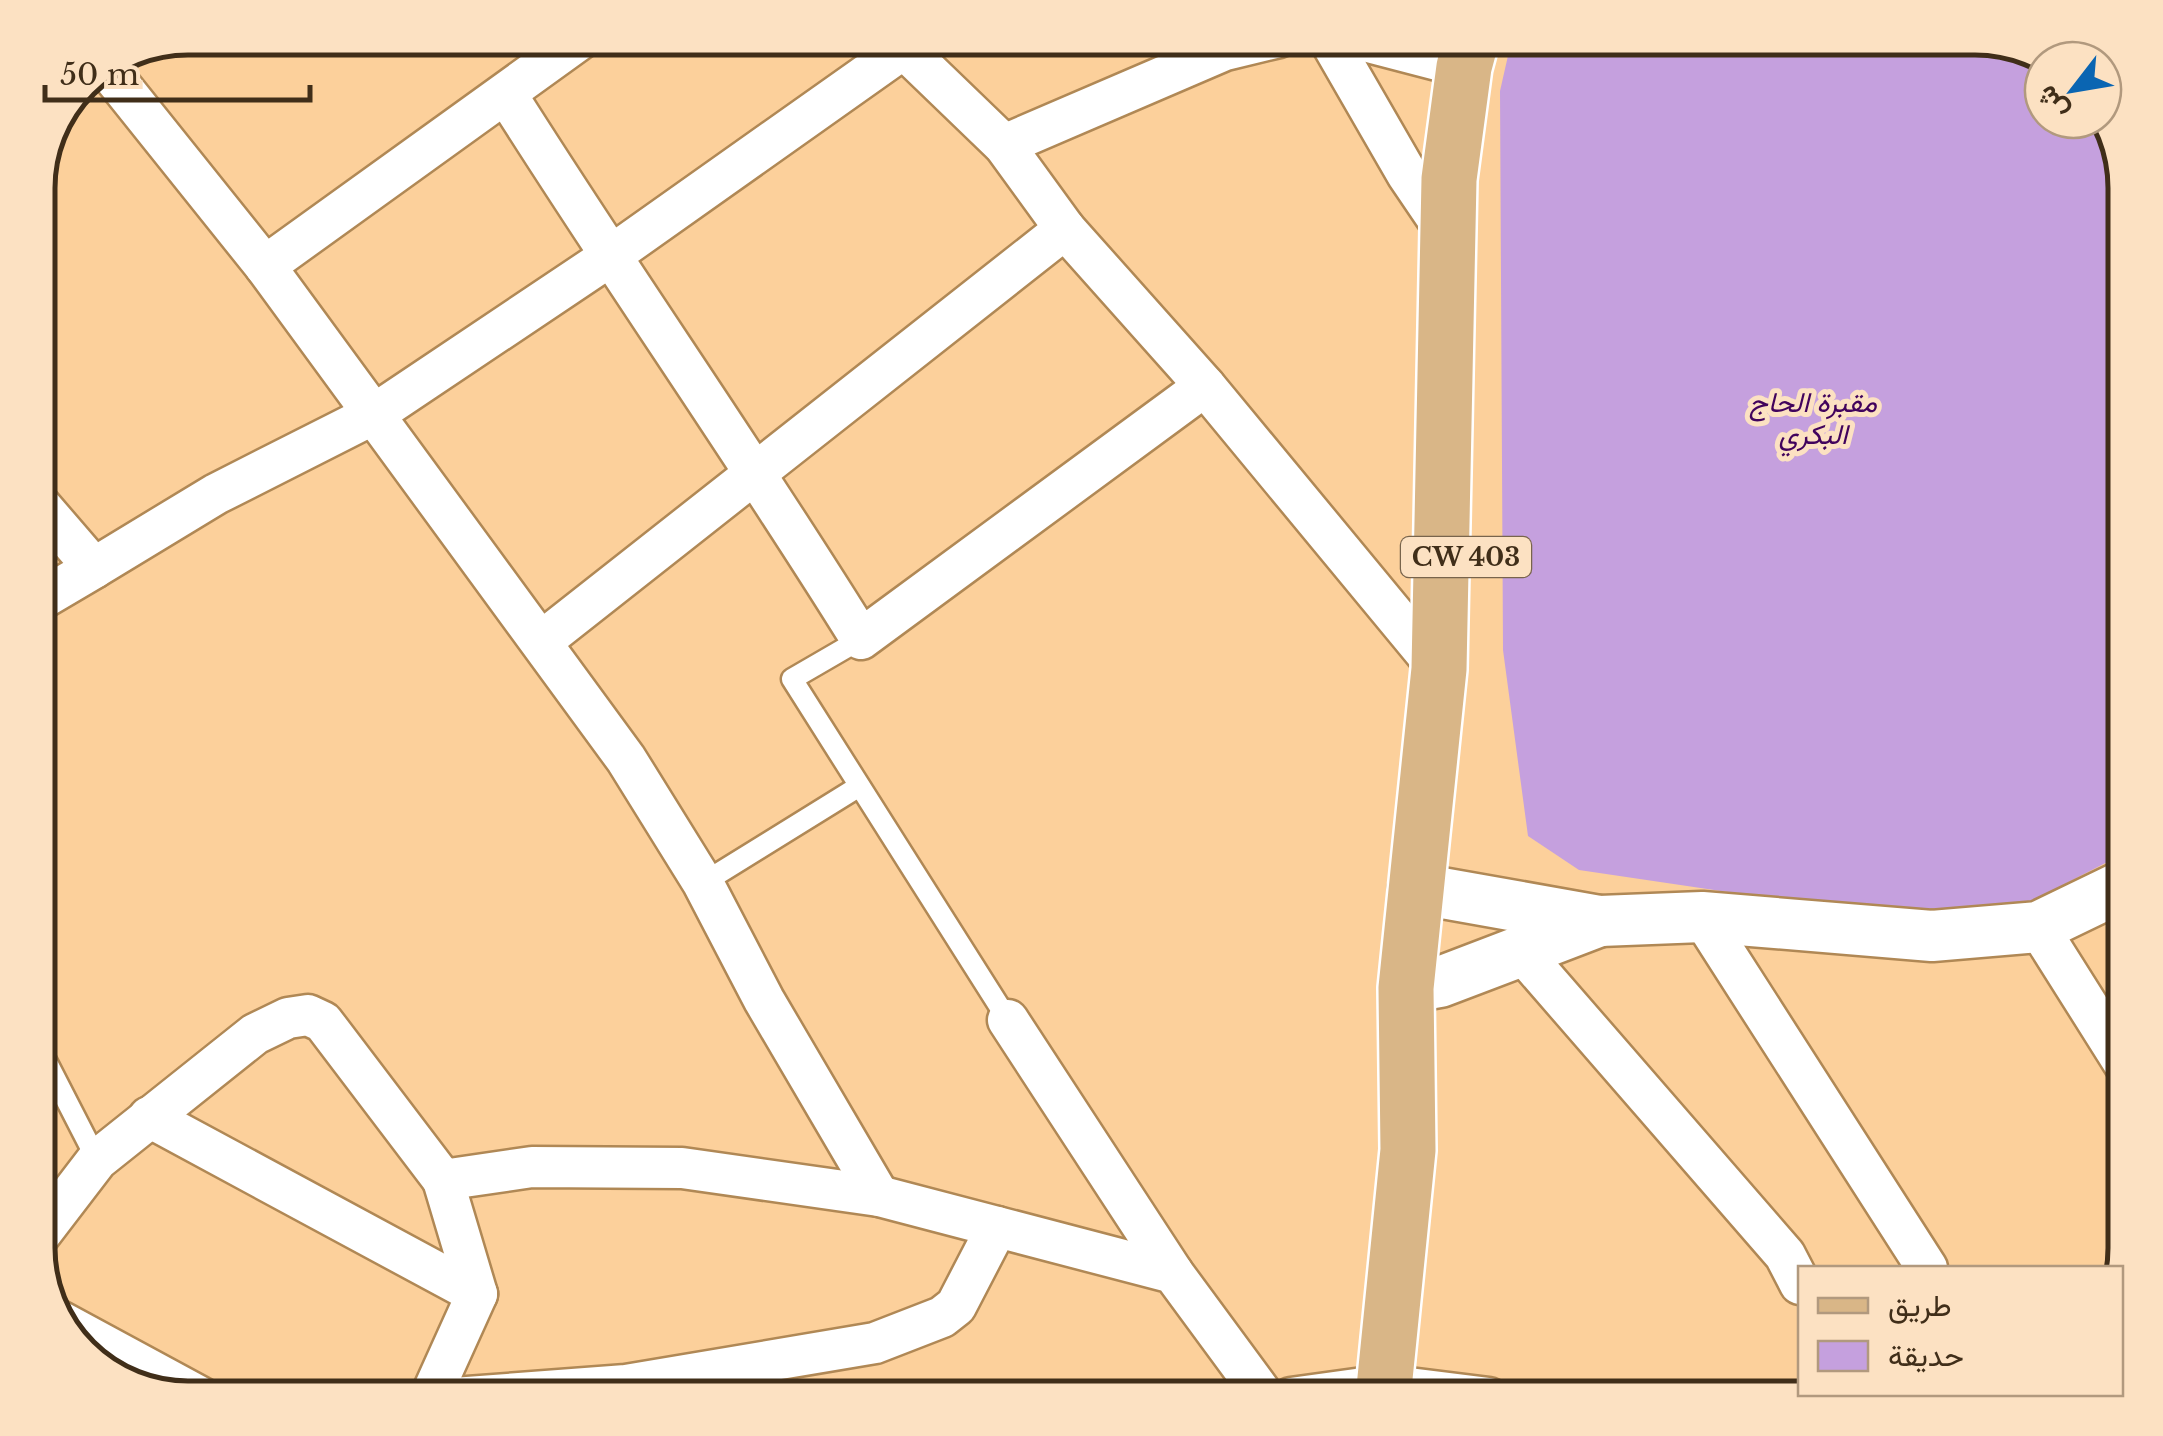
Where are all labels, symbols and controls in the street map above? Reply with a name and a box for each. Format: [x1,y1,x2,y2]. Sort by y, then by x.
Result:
scale bar [45,40,310,102]
north arrow [2023,40,2123,140]
text: 50 m [60,56,139,93]
text: ش [2028,79,2076,126]
park label: مقبرة الحاج البكري [1749,385,1878,457]
road number: CW 403 [1401,537,1531,577]
legend [1798,1266,2123,1396]
text: طريق [1888,1287,1952,1324]
text: حديقة [1888,1337,1964,1374]

